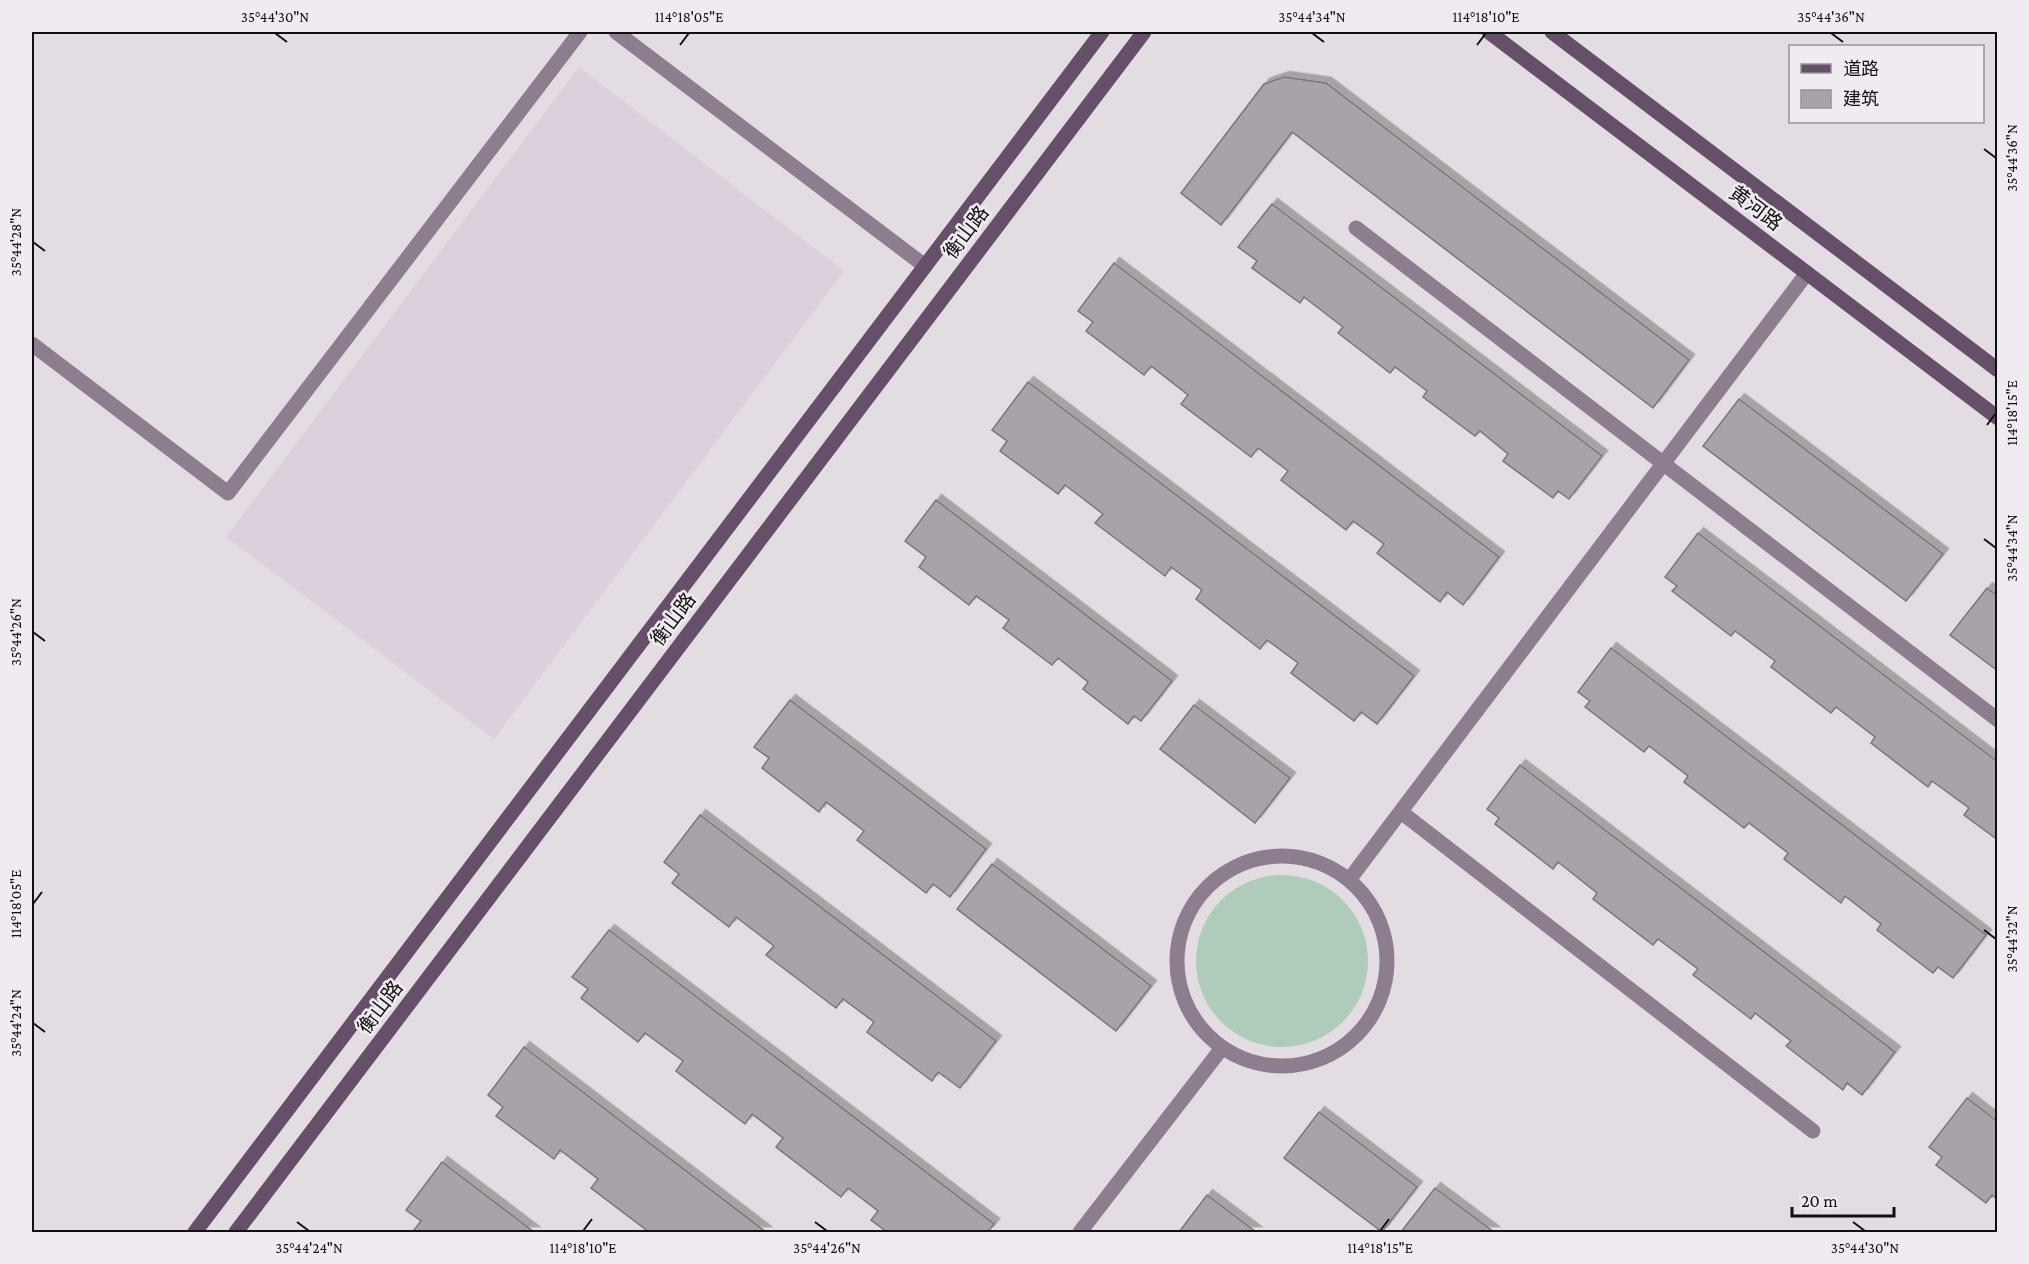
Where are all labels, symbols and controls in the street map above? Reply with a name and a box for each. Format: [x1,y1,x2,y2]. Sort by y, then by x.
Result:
text: 35°44'30"N [241,9,309,25]
text: 114°18'05"E [655,9,723,25]
text: 35°44'34"N [1278,9,1346,25]
text: 114°18'10"E [1453,9,1520,25]
text: 35°44'36"N [1797,9,1865,25]
legend [1789,45,1984,123]
text: 道路 [1843,59,1879,79]
text: 建筑 [1843,89,1879,109]
text: 35°44'36"N [2004,124,2020,192]
street label: 黄河路 [1725,181,1787,235]
street label: 衡山路 [939,201,993,263]
text: 35°44'28"N [8,208,24,276]
text: 114°18'15"E [2004,380,2020,446]
text: 35°44'34"N [2004,514,2020,582]
street label: 衡山路 [646,588,700,650]
text: 35°44'26"N [8,598,24,666]
text: 114°18'05"E [8,870,24,938]
text: 35°44'32"N [2004,905,2020,973]
street label: 衡山路 [353,976,407,1038]
text: 35°44'24"N [8,989,24,1057]
scale bar [1792,1180,1894,1218]
text: 20 m [1801,1191,1838,1211]
text: 35°44'24"N [275,1240,343,1256]
text: 114°18'10"E [550,1240,617,1256]
text: 35°44'26"N [793,1240,861,1256]
text: 114°18'15"E [1347,1240,1413,1256]
text: 35°44'30"N [1831,1240,1899,1256]

